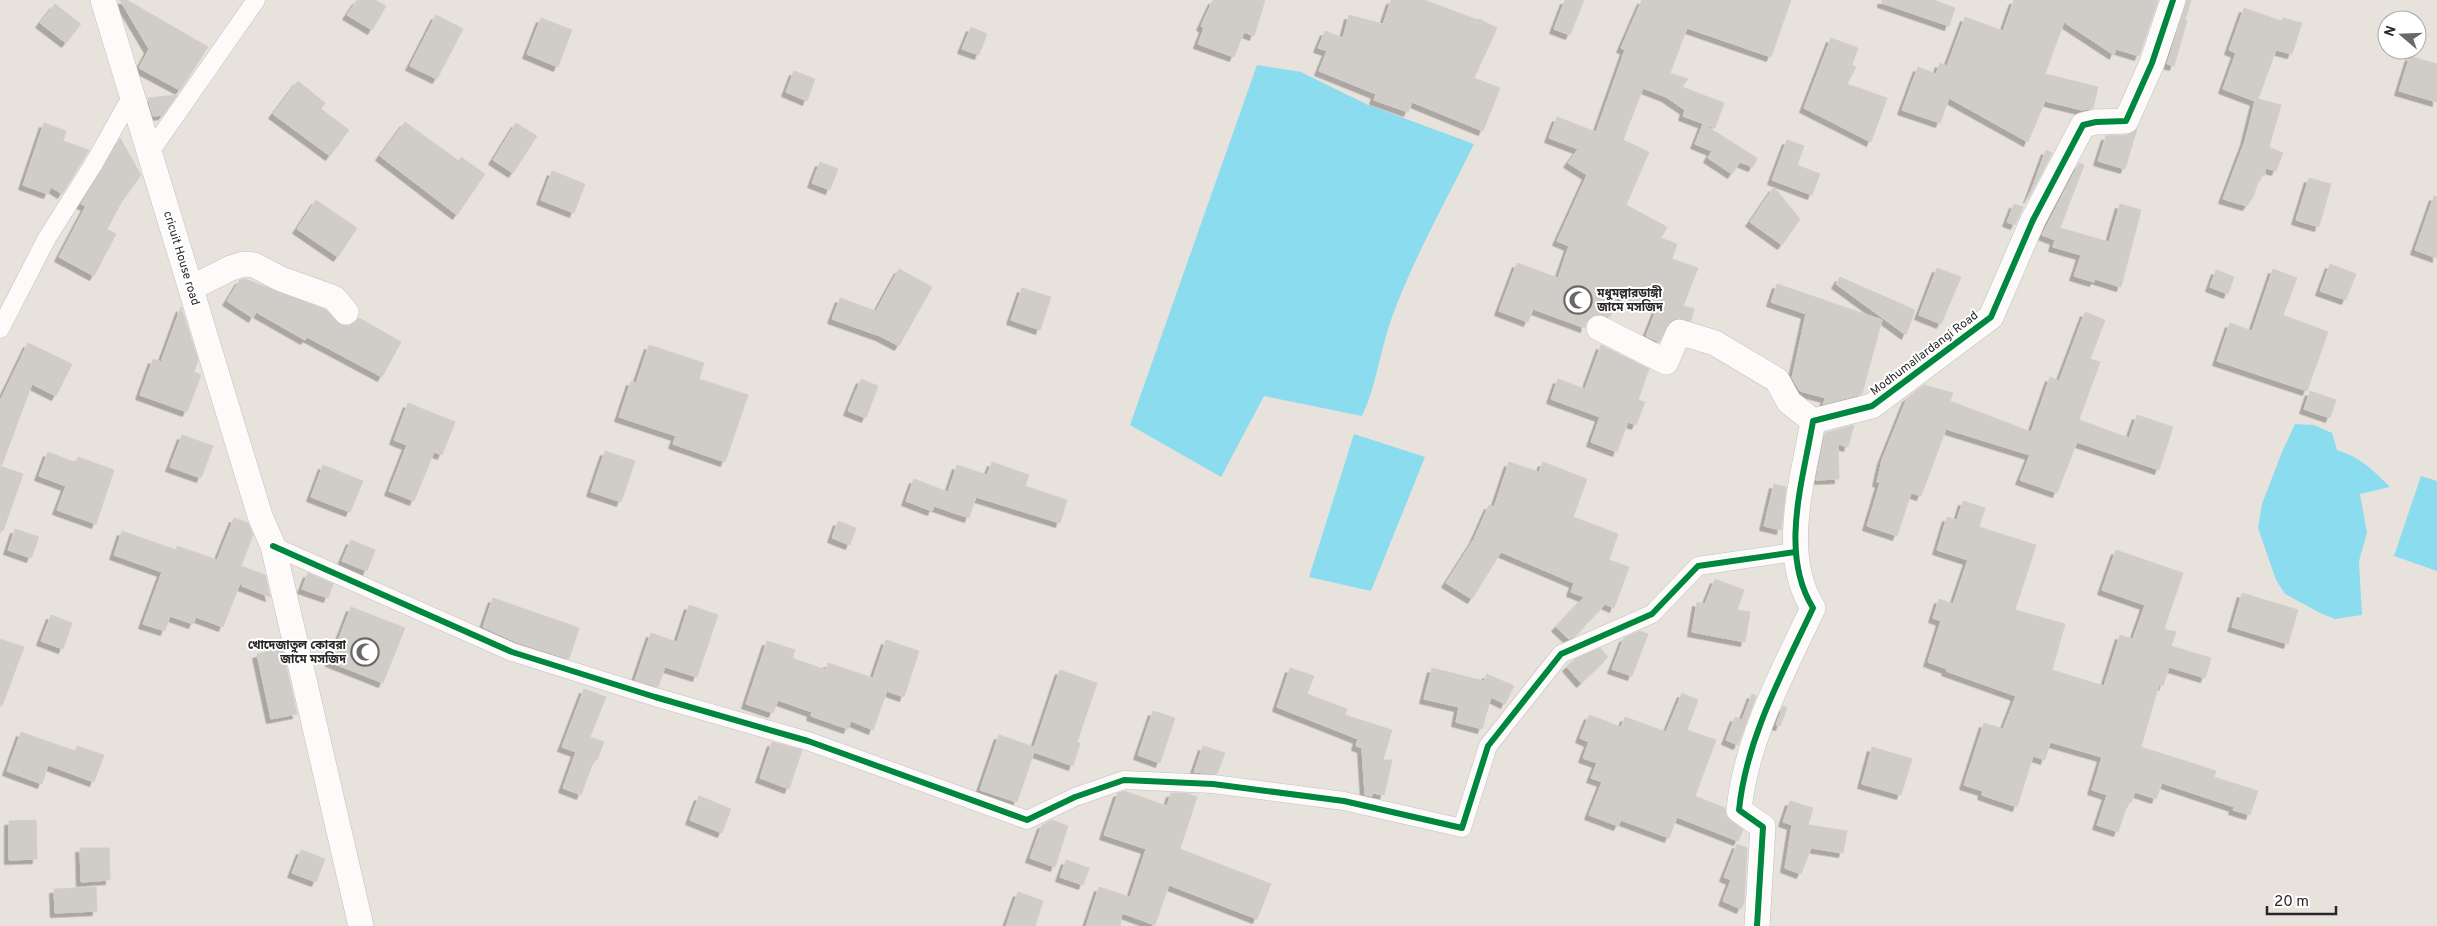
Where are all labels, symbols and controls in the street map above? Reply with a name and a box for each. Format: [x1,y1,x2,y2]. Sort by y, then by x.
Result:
north arrow [2377,10,2427,60]
text: N [2381,24,2401,39]
street label: cricuit House road [159,209,203,307]
mosque icon: মধুমল্লারডাঙ্গী জামে মসজিদ [1563,285,1593,315]
place label: মধুমল্লারডাঙ্গী জামে মসজিদ [1596,285,1663,316]
street label: Modhumallardangi Road [1867,308,1982,400]
mosque icon: খোদেজাতুল কোবরা জামে মসজিদ [350,637,380,667]
place label: খোদেজাতুল কোবরা জামে মসজিদ [248,638,347,668]
scale bar [2267,884,2336,916]
text: 20 m [2274,893,2309,912]

